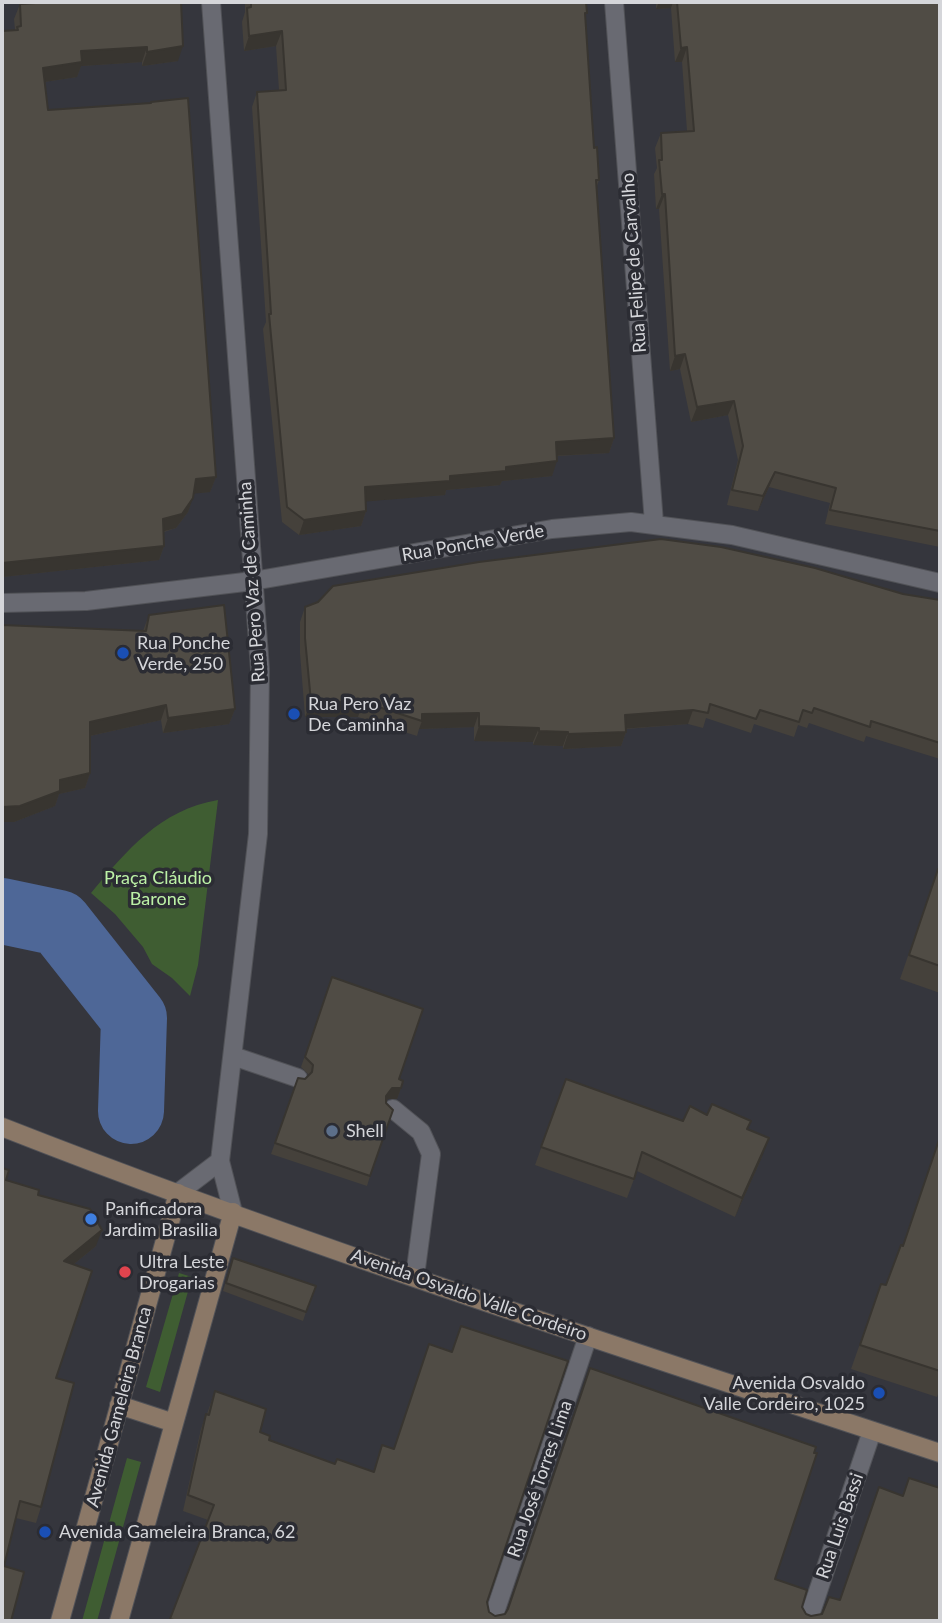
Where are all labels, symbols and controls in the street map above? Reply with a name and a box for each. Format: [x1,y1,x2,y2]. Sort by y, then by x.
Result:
street label: Rua Felipe de Carvalho [617,172,651,354]
street label: Rua Pero Vaz de Caminha [234,481,270,683]
street label: Rua Ponche Verde [400,520,546,566]
place label: Rua Ponche Verde, 250 [137,632,230,674]
marker: Rua Ponche Verde, 250 [115,645,131,661]
place label: Rua Pero Vaz De Caminha [308,693,411,736]
marker: Rua Pero Vaz De Caminha [286,706,302,722]
park label: Praça Cláudio Barone [104,867,212,910]
place label: Shell [346,1120,384,1142]
marker: Shell [324,1123,340,1139]
place label: Panificadora Jardim Brasilia [105,1198,218,1240]
marker: Panificadora Jardim Brasilia [83,1211,99,1227]
street label: Avenida Osvaldo Valle Cordeiro [348,1244,590,1346]
place label: Ultra Leste Drogarias [139,1251,225,1294]
marker: Ultra Leste Drogarias [117,1264,133,1280]
street label: Avenida Gameleira Branca [82,1304,156,1510]
place label: Avenida Osvaldo Valle Cordeiro, 1025 [704,1372,865,1414]
marker: Avenida Osvaldo Valle Cordeiro, 1025 [871,1385,887,1401]
street label: Rua José Torres Lima [503,1398,577,1560]
street label: Rua Luis Bassi [812,1470,868,1582]
place label: Avenida Gameleira Branca, 62 [59,1521,295,1543]
marker: Avenida Gameleira Branca, 62 [37,1524,53,1540]

